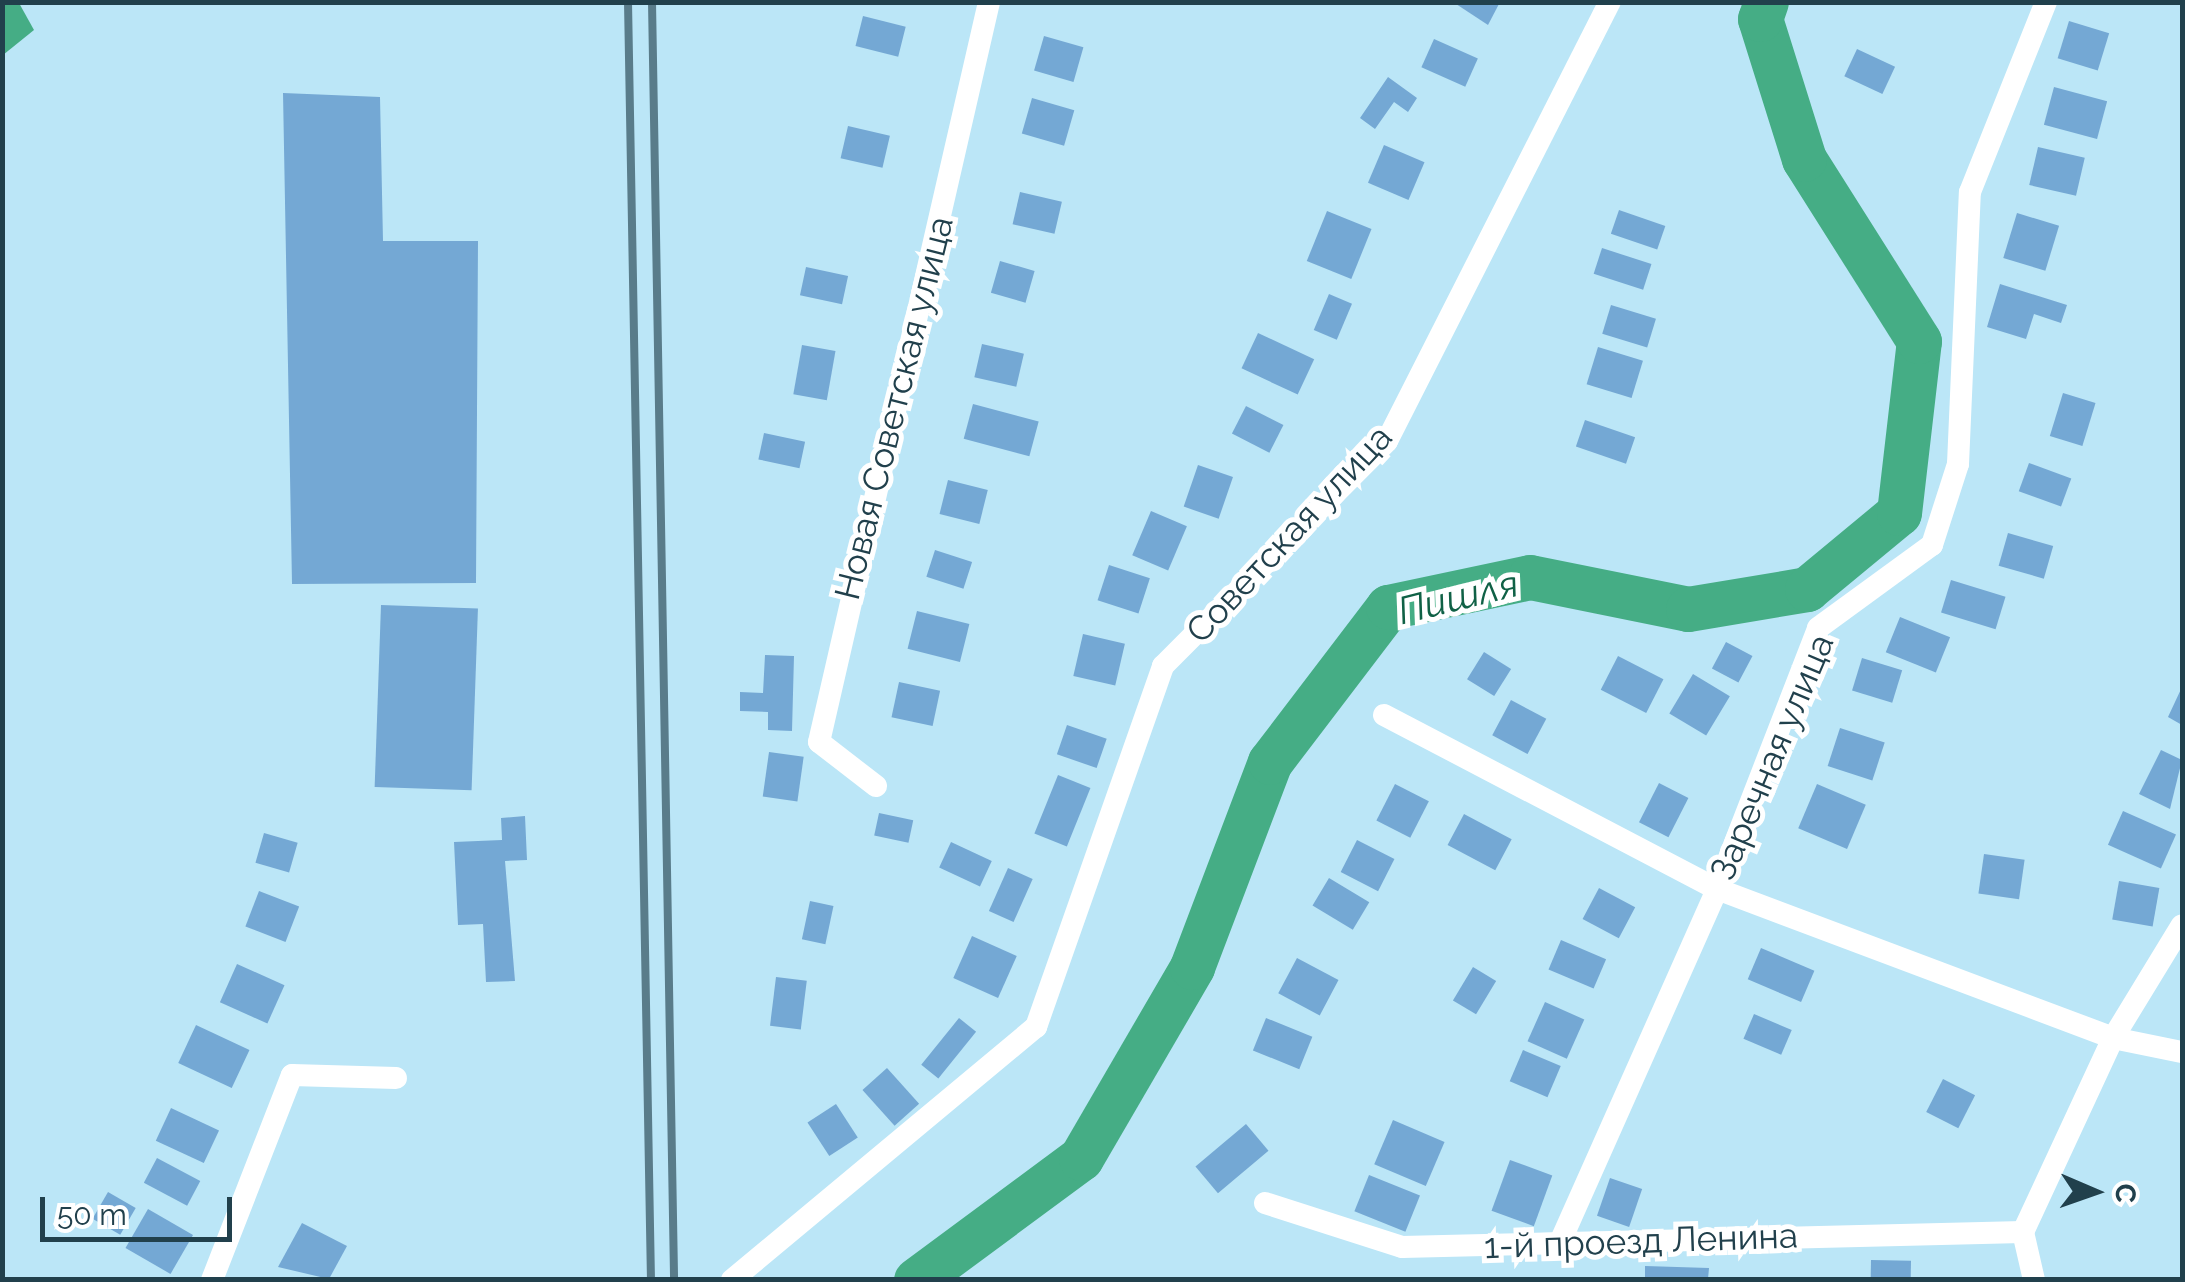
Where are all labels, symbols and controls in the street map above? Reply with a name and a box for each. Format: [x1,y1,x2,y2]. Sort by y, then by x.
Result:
street label: Новая Советская улица [826,212,962,604]
street label: Советская улица [1177,416,1401,652]
water label: Пишля [1393,560,1523,634]
street label: Заречная улица [1701,627,1843,887]
north arrow [2045,1142,2145,1242]
scale bar [45,1177,238,1239]
text: С [2109,1183,2142,1203]
text: 50 m [57,1197,127,1232]
street label: 1-й проезд Ленина [1483,1215,1799,1267]

